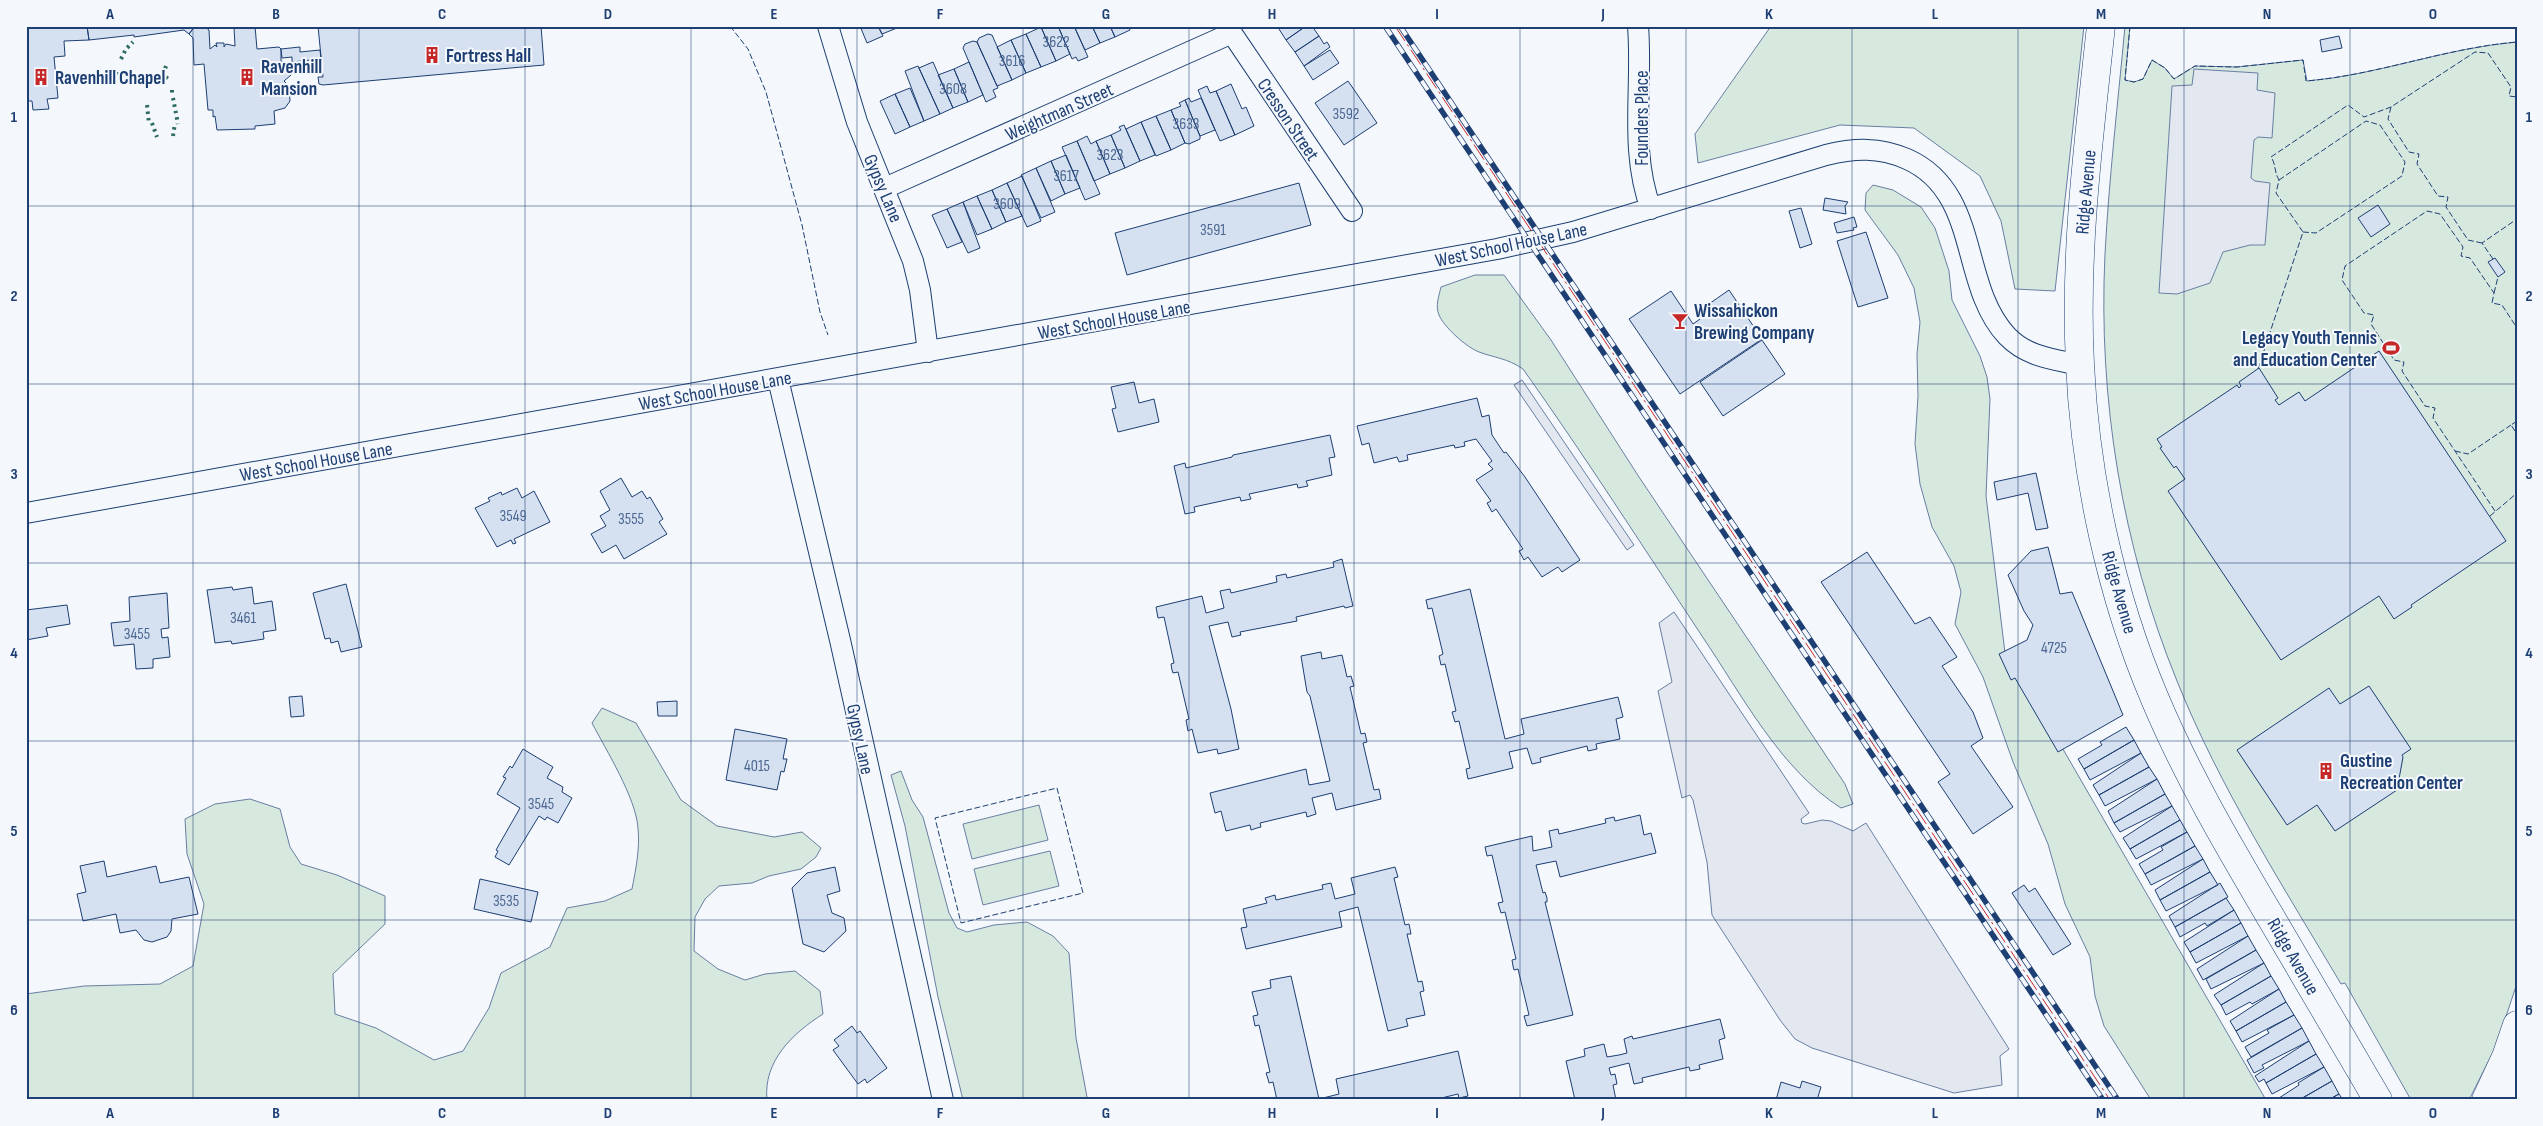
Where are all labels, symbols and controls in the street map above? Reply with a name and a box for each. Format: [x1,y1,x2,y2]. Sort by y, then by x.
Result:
text: A [105,5,114,24]
text: B [272,5,280,24]
text: C [438,5,446,24]
text: D [604,5,612,24]
text: E [771,5,778,24]
text: F [937,5,944,24]
text: G [1102,5,1110,24]
text: H [1268,5,1276,24]
text: I [1435,5,1439,24]
text: J [1600,5,1605,24]
text: K [1765,5,1773,24]
text: L [1932,5,1939,24]
text: M [2096,5,2106,24]
text: N [2263,5,2271,24]
text: O [2429,5,2437,24]
house number: 3622 [1042,33,1070,52]
building icon: Fortress Hall [422,45,442,65]
place label: Fortress Hall [446,45,531,68]
house number: 3616 [999,52,1025,71]
place label: Ravenhill Mansion [261,56,322,101]
building icon: Ravenhill Chapel [31,67,51,87]
place label: Ravenhill Chapel [55,67,165,90]
building icon: Ravenhill Mansion [237,67,257,87]
street label: Founders Place [1631,70,1654,166]
street label: Cresson Street [1252,74,1324,166]
street label: Weightman Street [1002,78,1117,146]
house number: 3608 [939,80,967,99]
house number: 3592 [1333,105,1359,124]
text: 1 [11,108,18,127]
text: 1 [2526,108,2533,127]
house number: 3633 [1172,115,1200,134]
house number: 3623 [1096,146,1124,165]
street label: Ridge Avenue [2071,149,2102,235]
street label: Gypsy Lane [858,151,907,226]
house number: 3617 [1053,167,1079,186]
house number: 3609 [993,195,1021,214]
street label: West School House Lane [1433,218,1589,273]
house number: 3591 [1200,221,1226,240]
text: 2 [10,287,18,306]
text: 2 [2525,287,2533,306]
street label: West School House Lane [1036,296,1192,345]
place label: Wissahickon Brewing Company [1694,300,1814,345]
bar icon: Wissahickon Brewing Company [1670,311,1690,331]
place label: Legacy Youth Tennis and Education Center [2233,327,2377,372]
sports icon: Legacy Youth Tennis and Education Center [2381,338,2401,358]
street label: West School House Lane [637,367,793,416]
street label: West School House Lane [238,438,394,487]
text: 3 [10,465,18,484]
text: 3 [2525,465,2533,484]
house number: 3549 [500,507,526,526]
house number: 3555 [618,510,644,529]
street label: Ridge Avenue [2096,548,2141,636]
house number: 3461 [230,609,256,628]
house number: 3455 [124,625,150,644]
house number: 4725 [2041,639,2067,658]
text: 4 [10,644,18,663]
text: 4 [2525,644,2533,663]
street label: Gypsy Lane [841,702,878,777]
place label: Gustine Recreation Center [2340,750,2463,795]
house number: 4015 [744,757,770,776]
building icon: Gustine Recreation Center [2316,761,2336,781]
house number: 3545 [528,795,554,814]
text: 5 [10,822,18,841]
text: 5 [2525,822,2533,841]
house number: 3535 [493,892,519,911]
street label: Ridge Avenue [2262,914,2324,999]
text: 6 [10,1001,18,1020]
text: 6 [2525,1001,2533,1020]
text: A [105,1104,114,1123]
text: B [272,1104,280,1123]
text: C [438,1104,446,1123]
text: D [604,1104,612,1123]
text: E [771,1104,778,1123]
text: F [937,1104,944,1123]
text: G [1102,1104,1110,1123]
text: H [1268,1104,1276,1123]
text: I [1435,1104,1439,1123]
text: J [1600,1104,1605,1123]
text: K [1765,1104,1773,1123]
text: L [1932,1104,1939,1123]
text: M [2096,1104,2106,1123]
text: N [2263,1104,2271,1123]
text: O [2429,1104,2437,1123]

